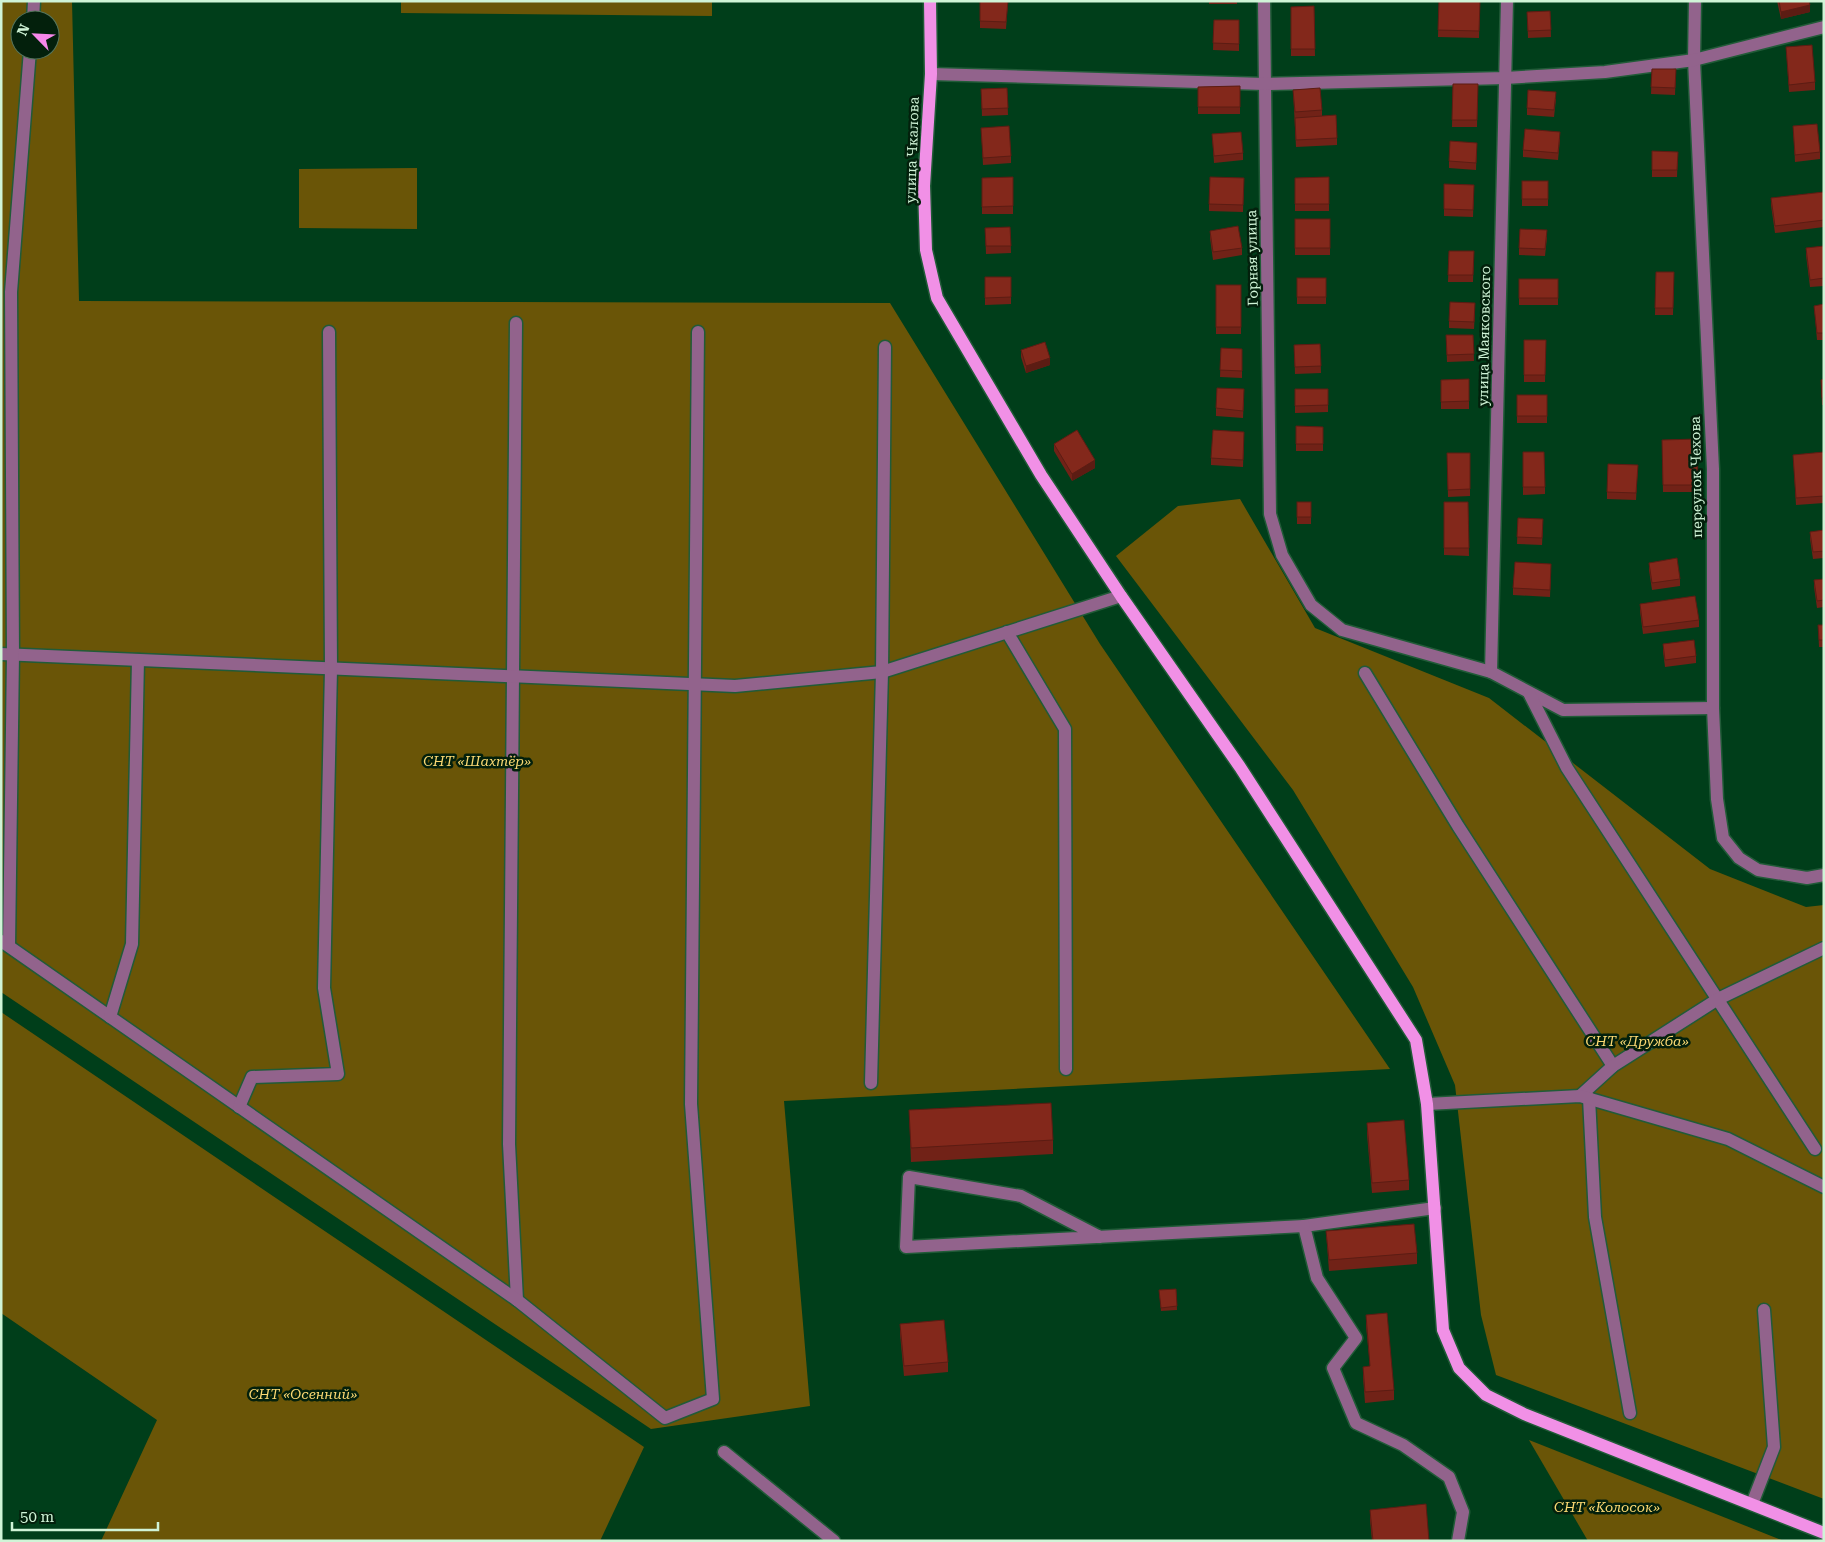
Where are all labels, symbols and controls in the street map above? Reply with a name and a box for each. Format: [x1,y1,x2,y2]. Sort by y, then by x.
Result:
north arrow [10,10,60,60]
text: N [14,21,33,38]
street label: улица Чкалова [902,96,922,203]
street label: Горная улица [1243,209,1261,306]
street label: улица Маяковского [1475,266,1493,406]
street label: переулок Чехова [1687,416,1705,538]
park label: СНТ «Шахтёр» [423,753,531,769]
park label: СНТ «Дружба» [1585,1033,1689,1049]
park label: СНТ «Осенний» [249,1386,357,1402]
park label: СНТ «Колосок» [1554,1499,1660,1515]
scale bar [12,1500,159,1532]
text: 50 m [20,1508,55,1526]

